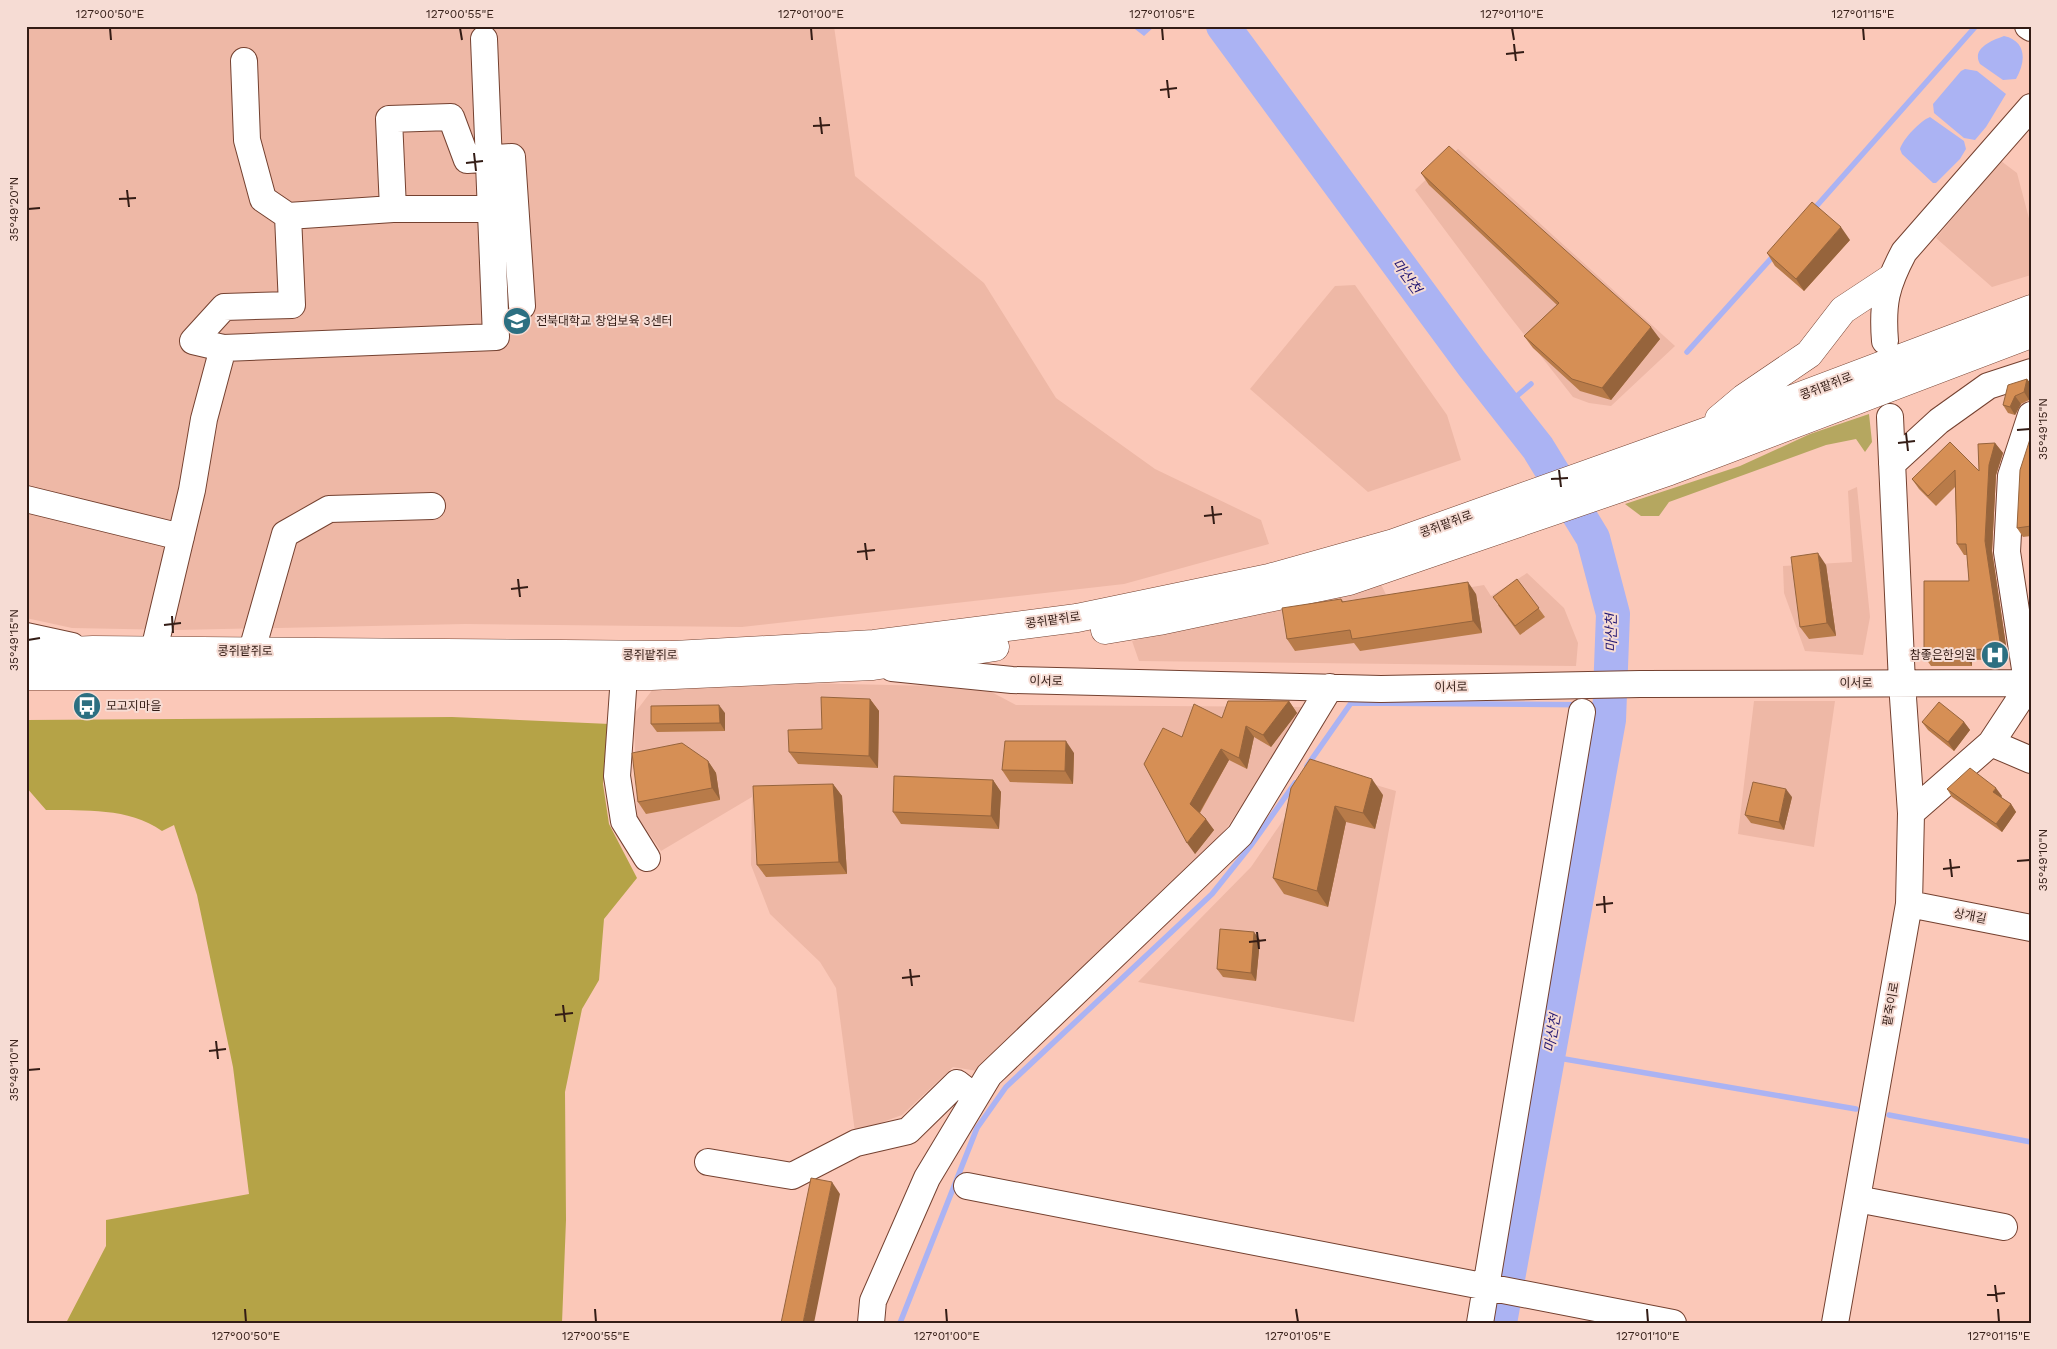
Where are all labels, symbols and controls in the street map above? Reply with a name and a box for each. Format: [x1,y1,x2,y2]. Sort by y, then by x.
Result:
text: 127°00'50"E [76,7,145,21]
text: 127°00'55"E [426,7,494,21]
text: 127°01'00"E [778,7,844,21]
text: 127°01'05"E [1129,7,1195,21]
text: 127°01'10"E [1480,7,1544,21]
text: 127°01'15"E [1832,7,1895,21]
text: 35°49'20"N [7,177,21,241]
water label: 마산천 [1389,256,1425,297]
school or university icon: 전북대학교 창업보육 3센터 [502,306,532,336]
place label: 전북대학교 창업보육 3센터 [536,314,673,328]
street label: 콩쥐팥쥐로 [1798,370,1854,402]
text: 35°49'15"N [2036,398,2050,460]
street label: 콩쥐팥쥐로 [1418,508,1474,540]
text: 35°49'15"N [7,609,21,671]
street label: 콩쥐팥쥐로 [1025,609,1081,631]
water label: 마산천 [1603,613,1619,652]
hospital icon: 참좋은한의원 [1980,640,2010,670]
street label: 콩쥐팥쥐로 [217,644,273,658]
street label: 콩쥐팥쥐로 [622,648,678,662]
place label: 참좋은한의원 [1910,648,1976,662]
street label: 이서로 [1029,674,1063,688]
street label: 이서로 [1839,676,1873,690]
street label: 이서로 [1434,680,1468,694]
bus stop icon: 모고지마을 [72,691,102,721]
place label: 모고지마을 [106,699,161,713]
text: 35°49'10"N [2036,829,2050,891]
street label: 상개길 [1952,906,1988,926]
street label: 팥죽이로 [1880,981,1902,1027]
water label: 마산천 [1541,1011,1563,1053]
text: 35°49'10"N [7,1039,21,1101]
text: 127°00'50"E [212,1329,281,1343]
text: 127°00'55"E [562,1329,630,1343]
text: 127°01'00"E [914,1329,980,1343]
text: 127°01'05"E [1265,1329,1331,1343]
text: 127°01'10"E [1616,1329,1680,1343]
text: 127°01'15"E [1968,1329,2031,1343]

